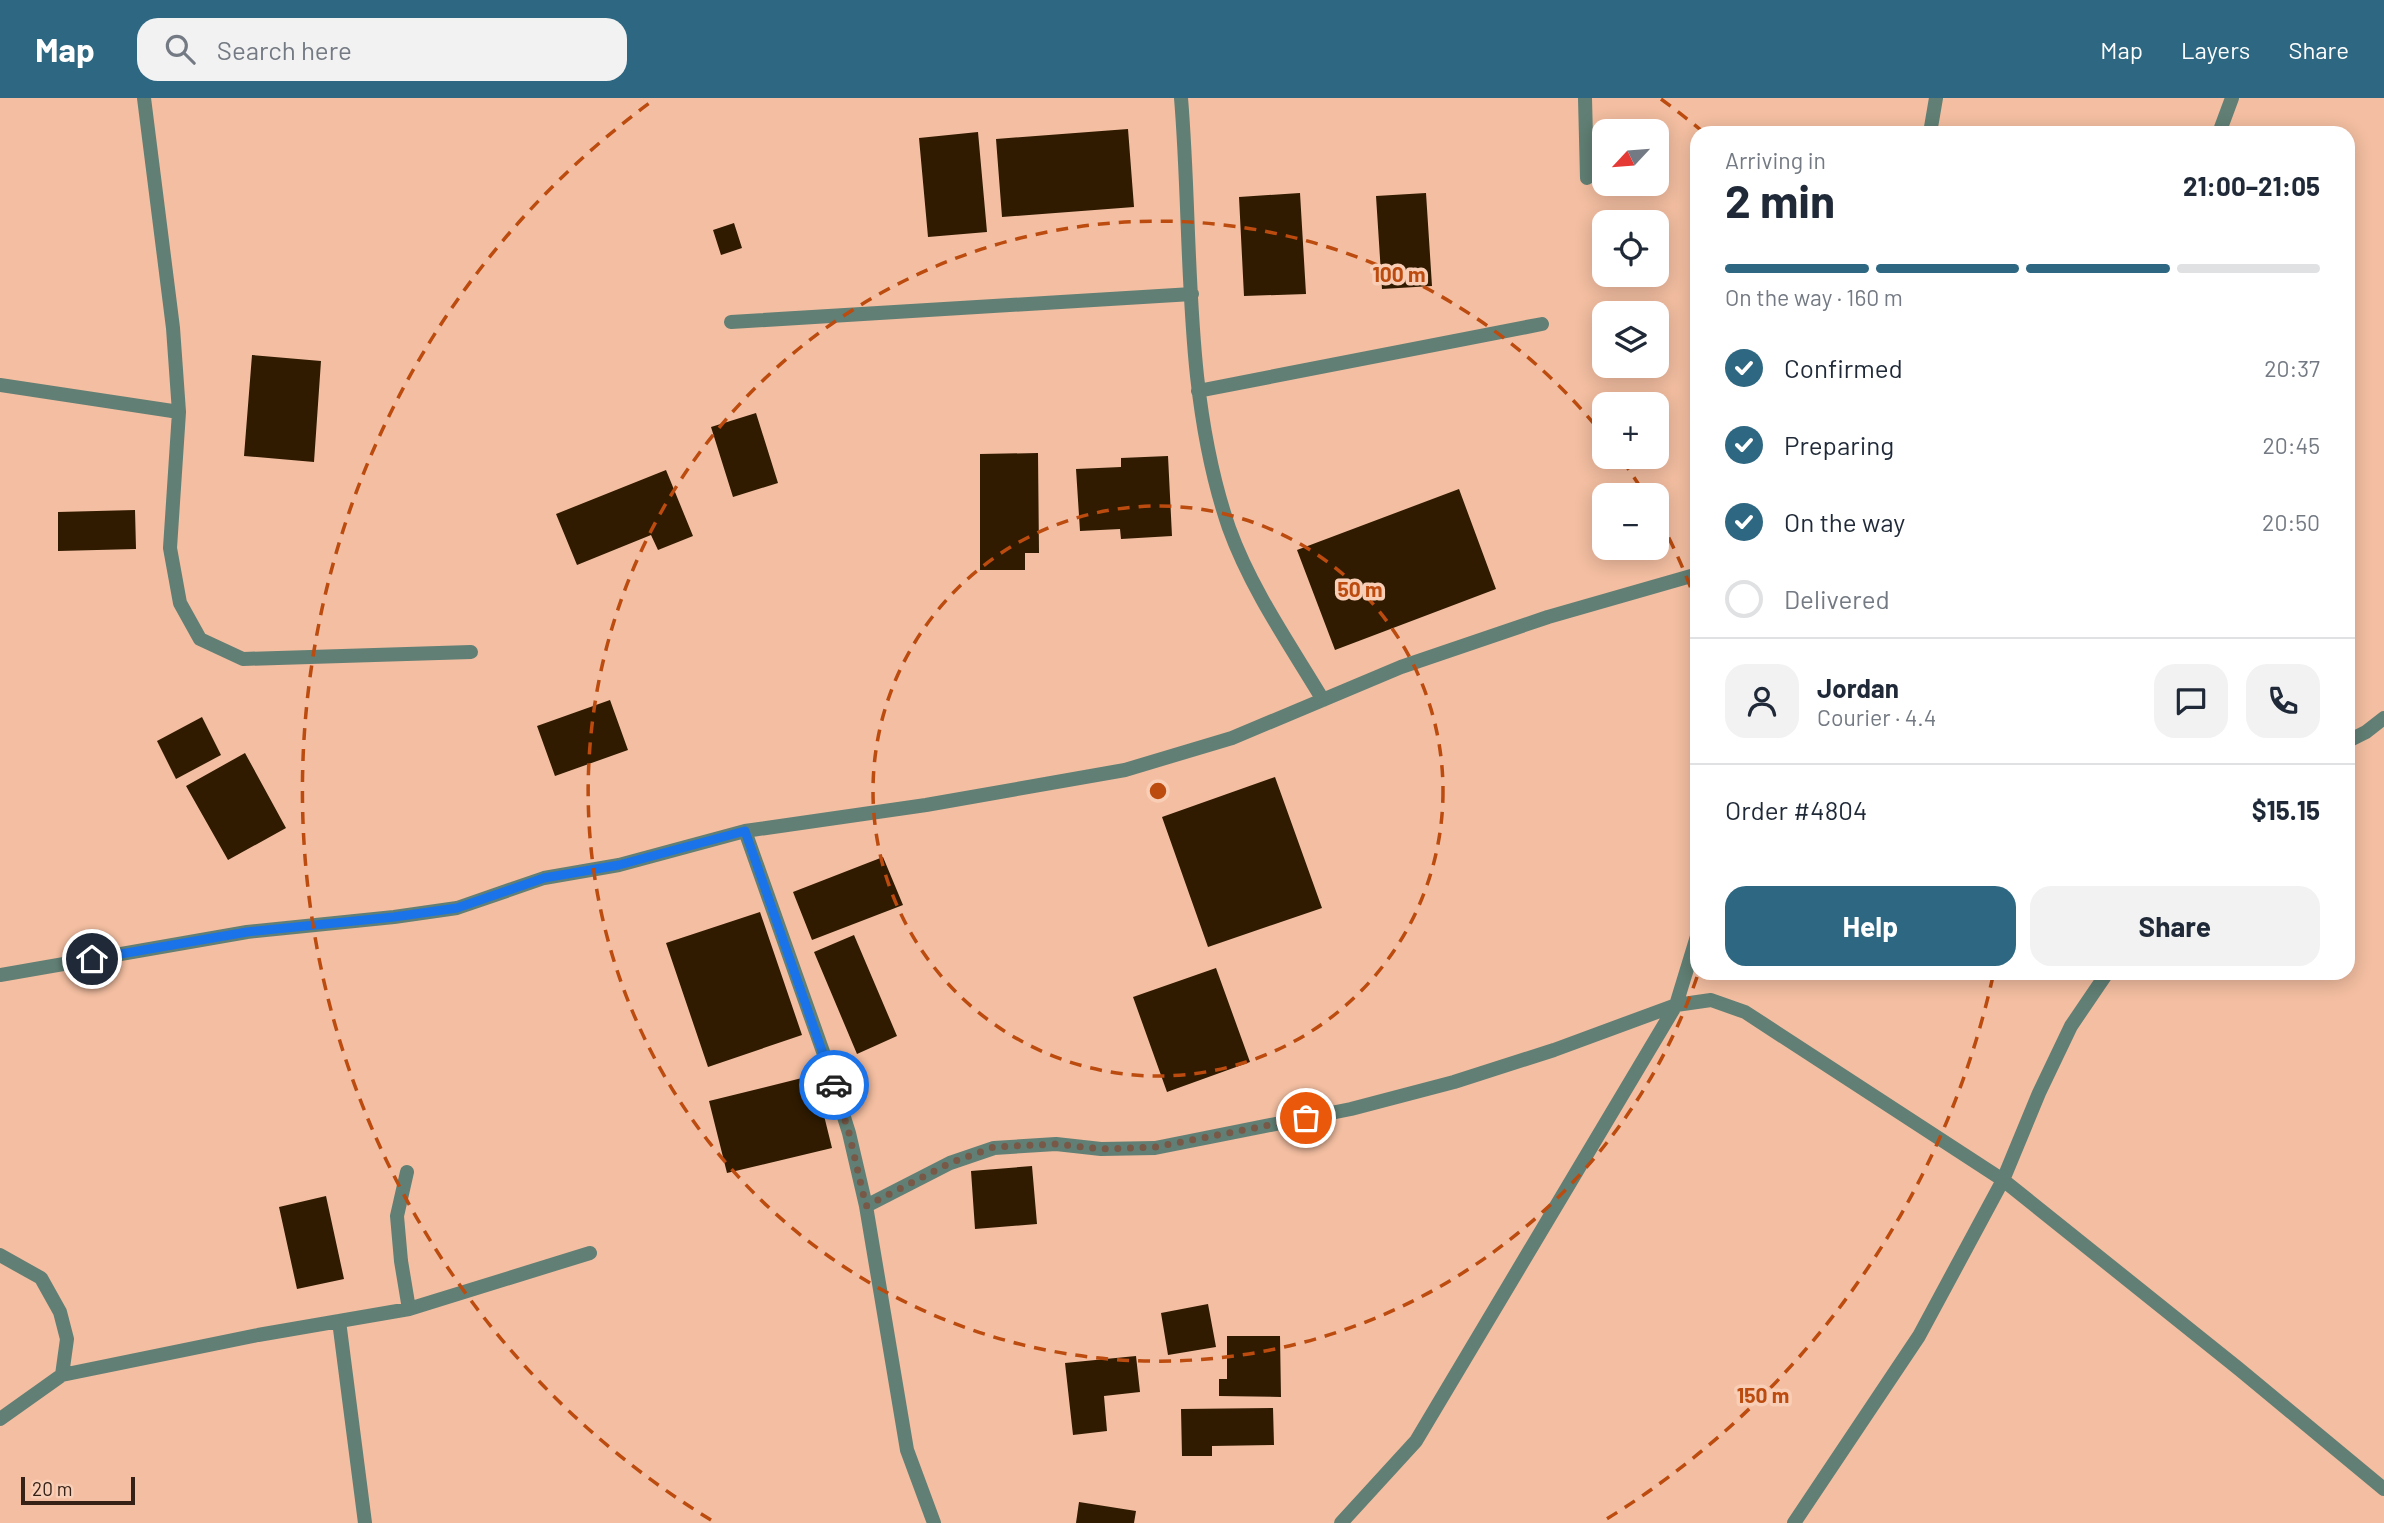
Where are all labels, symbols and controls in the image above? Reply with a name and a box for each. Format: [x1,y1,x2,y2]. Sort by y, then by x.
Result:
search box [137,18,627,81]
text: Map [35,29,95,69]
icon: search [161,30,199,68]
text: Search here [217,34,352,65]
text: Map [2100,35,2143,64]
text: Layers [2181,35,2250,64]
text: Share [2288,35,2349,64]
north arrow [1592,119,1670,196]
map controls [1592,119,1669,560]
text: Arriving in [1725,146,1826,174]
text: 21:00–21:05 [2183,170,2320,201]
text: 2 min [1725,172,1835,227]
button: locate [1592,210,1669,287]
text: 100 m [1372,261,1426,286]
text: On the way · 160 m [1725,283,1903,311]
button: layers [1592,301,1669,378]
icon: check [1725,349,1763,387]
text: Confirmed [1784,352,1903,383]
text: 20:37 [2264,354,2320,382]
button: + [1592,392,1669,469]
icon: check [1725,426,1763,464]
text: Preparing [1784,429,1894,460]
text: 20:45 [2262,431,2320,459]
button: − [1592,483,1669,560]
icon: check [1725,503,1763,541]
text: On the way [1784,506,1905,537]
text: 20:50 [2262,508,2320,536]
text: 50 m [1337,576,1383,601]
text: Delivered [1784,583,1890,614]
button: person [1725,664,1799,738]
button: chat [2154,664,2228,738]
button: phone [2246,664,2320,738]
text: Jordan [1817,672,1899,703]
text: Courier · 4.4 [1817,703,1936,731]
centre of rings [1146,779,1170,803]
text: Order #4804 [1725,794,1867,825]
text: $15.15 [2252,794,2320,825]
button: Help [1725,886,2016,966]
button: Share [2030,886,2320,966]
pin [62,929,122,989]
icon: home [73,940,111,978]
courier [799,1050,869,1120]
icon: car [815,1066,853,1104]
pin [1276,1088,1336,1148]
icon: bag [1287,1099,1325,1137]
text: 150 m [1737,1382,1789,1407]
scale bar [21,1474,135,1506]
text: 20 m [32,1477,72,1500]

